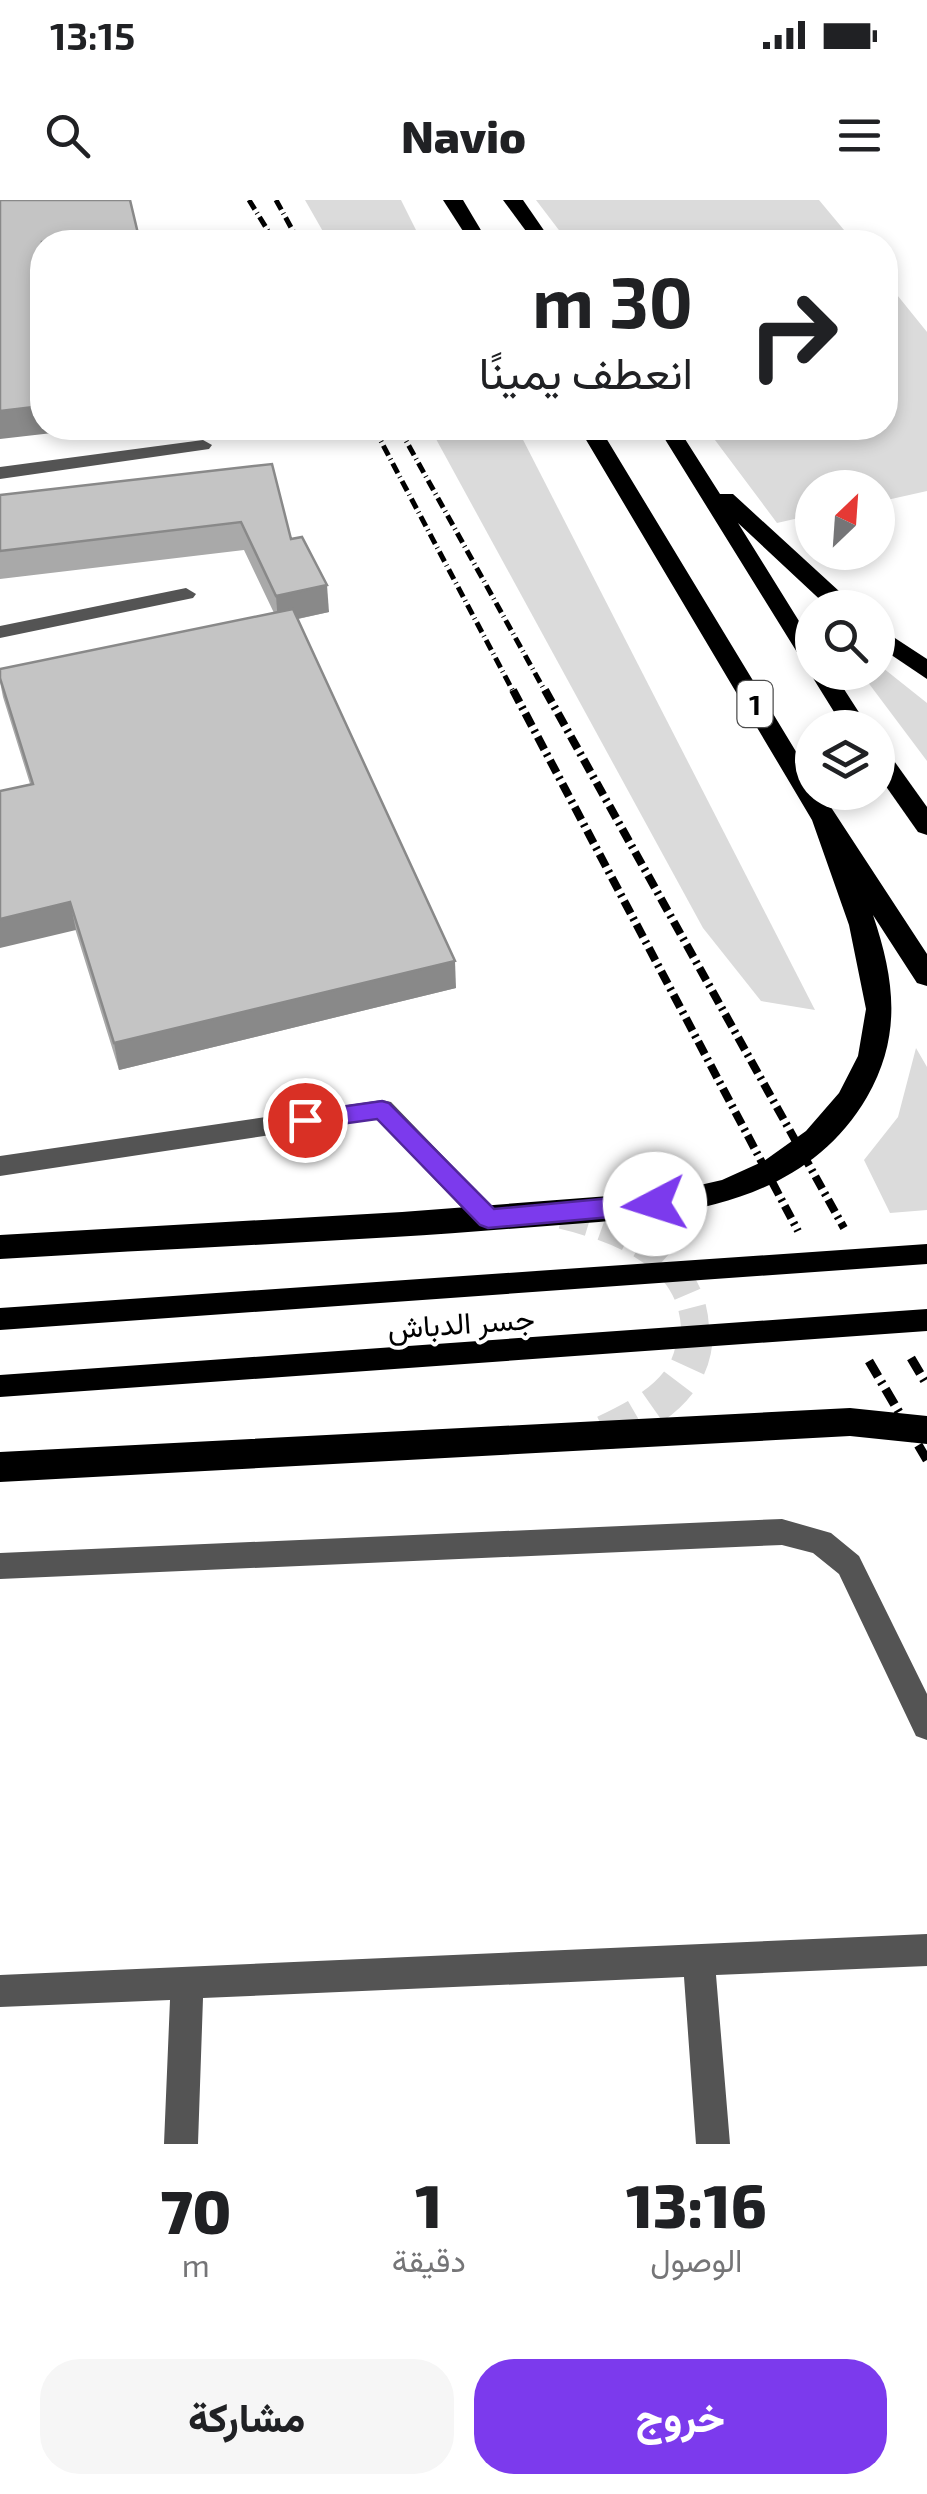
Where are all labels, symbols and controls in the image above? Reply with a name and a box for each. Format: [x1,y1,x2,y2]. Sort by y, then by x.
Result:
text: 13:15 [50,12,135,58]
icon: search [40,108,95,163]
text: Navio [401,108,526,162]
icon: menu [832,108,887,163]
text: 30 m [532,258,693,342]
icon: right [728,270,858,400]
text: انعطف يمينًا [479,344,693,398]
north arrow [795,470,895,570]
map controls [795,470,895,810]
button: search [795,590,895,690]
road number: 1 [738,681,772,727]
button: layers [795,710,895,810]
pin [263,1078,348,1163]
icon: arrive [278,1093,333,1148]
position arrow [603,1152,707,1256]
street label: جسر الدباش [386,1299,536,1347]
text: 1 [415,2168,442,2240]
text: 13:16 [626,2168,767,2240]
text: 70 [160,2174,231,2246]
text: دقيقة [392,2240,466,2278]
text: الوصول [650,2240,743,2278]
text: m [182,2245,210,2283]
button: مشاركة [40,2359,454,2474]
button: خروج [474,2359,887,2474]

